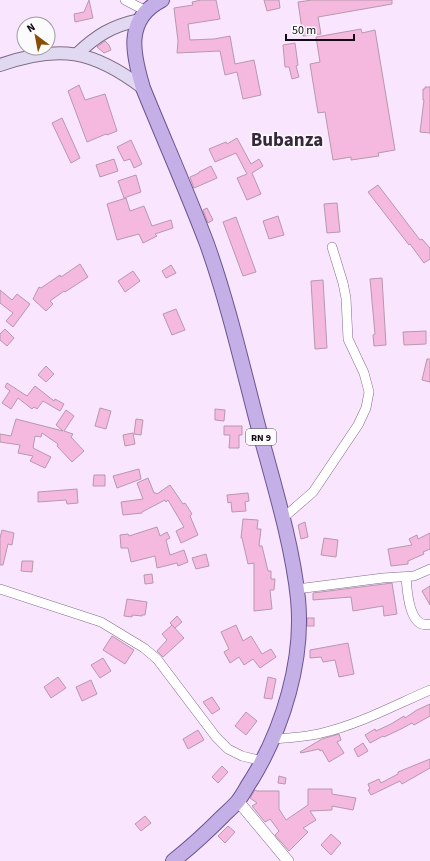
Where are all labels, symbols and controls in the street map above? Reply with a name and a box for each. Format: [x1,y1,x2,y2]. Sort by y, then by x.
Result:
north arrow [16,16,56,56]
scale bar [286,16,354,42]
text: N [24,20,38,36]
text: 50 m [292,22,316,39]
district label: Bubanza [251,127,323,154]
road number: RN 9 [246,429,276,445]

